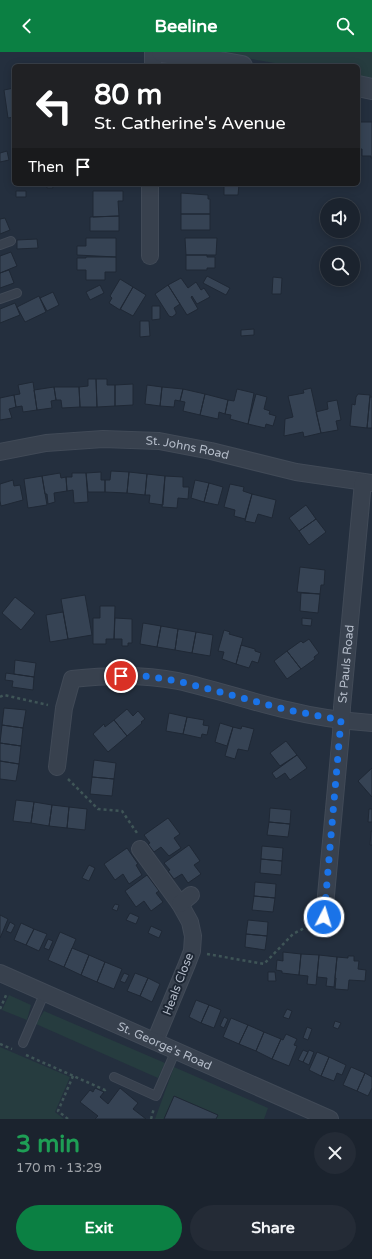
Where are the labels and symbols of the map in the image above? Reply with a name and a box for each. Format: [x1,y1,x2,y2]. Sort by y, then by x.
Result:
street label: St. Johns Road [145,434,230,462]
street label: St Pauls Road [335,624,357,704]
pin [104,659,138,693]
position arrow [303,896,345,938]
street label: Heals Close [160,951,196,1017]
street label: St. George's Road [115,1019,214,1073]

